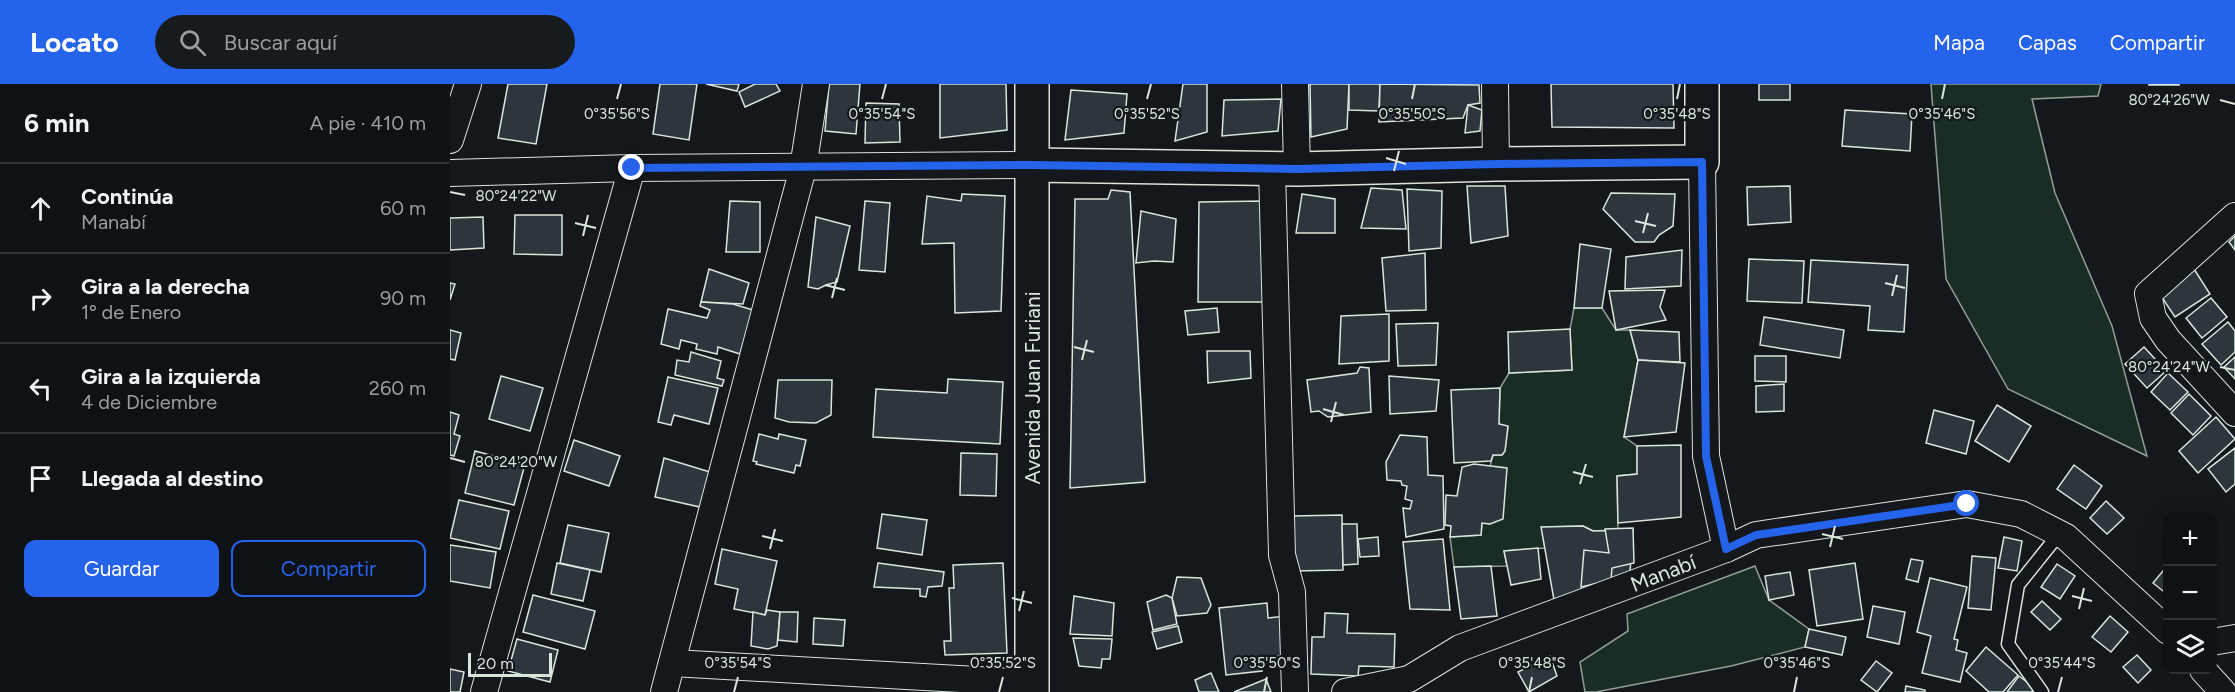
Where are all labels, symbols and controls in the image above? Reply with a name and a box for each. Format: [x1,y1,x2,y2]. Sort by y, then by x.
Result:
search box [155,15,575,69]
text: Locato [30,25,119,59]
icon: search [176,26,209,59]
text: Buscar aquí [224,29,337,56]
text: Mapa [1933,30,1985,55]
text: Capas [2018,30,2077,55]
text: Compartir [2110,30,2205,55]
text: 80°24'26"W [2128,91,2210,109]
text: 0°35'56"S [584,105,650,123]
text: 0°35'54"S [849,105,915,123]
text: 0°35'52"S [1114,105,1180,123]
text: 0°35'50"S [1378,105,1446,123]
text: 0°35'48"S [1643,105,1711,123]
text: 0°35'46"S [1909,105,1975,123]
text: 6 min [24,107,90,139]
text: A pie · 410 m [310,111,426,135]
route end [618,154,644,180]
text: Continúa [81,183,174,210]
text: 80°24'22"W [475,187,557,205]
icon: ahead [24,192,57,225]
text: 60 m [380,196,426,220]
text: Manabí [81,210,146,234]
text: Gira a la derecha [81,273,250,300]
icon: right [24,282,57,315]
text: 90 m [380,286,426,310]
street label: Avenida Juan Furiani [1020,291,1045,485]
text: 1º de Enero [81,300,181,324]
text: 80°24'24"W [2128,358,2211,376]
text: Gira a la izquierda [81,363,261,390]
icon: left [24,372,57,405]
text: 260 m [369,376,426,400]
text: 4 de Diciembre [81,390,217,414]
text: 80°24'20"W [475,453,558,471]
icon: arrive [24,462,57,495]
text: Llegada al destino [81,465,263,492]
route start [1953,490,1979,516]
map controls [2163,512,2217,674]
button: + [2163,512,2217,566]
button: Guardar [24,540,219,597]
button: Compartir [231,540,426,597]
street label: Manabí [1627,549,1700,597]
button: − [2163,566,2217,620]
button: layers [2163,620,2217,674]
scale bar [468,650,552,678]
text: 20 m [477,654,514,673]
text: 0°35'54"S [705,654,771,672]
text: 0°35'52"S [970,654,1036,672]
text: 0°35'50"S [1233,654,1301,672]
text: 0°35'48"S [1498,654,1566,672]
text: 0°35'46"S [1764,654,1830,672]
text: 0°35'44"S [2028,654,2096,672]

